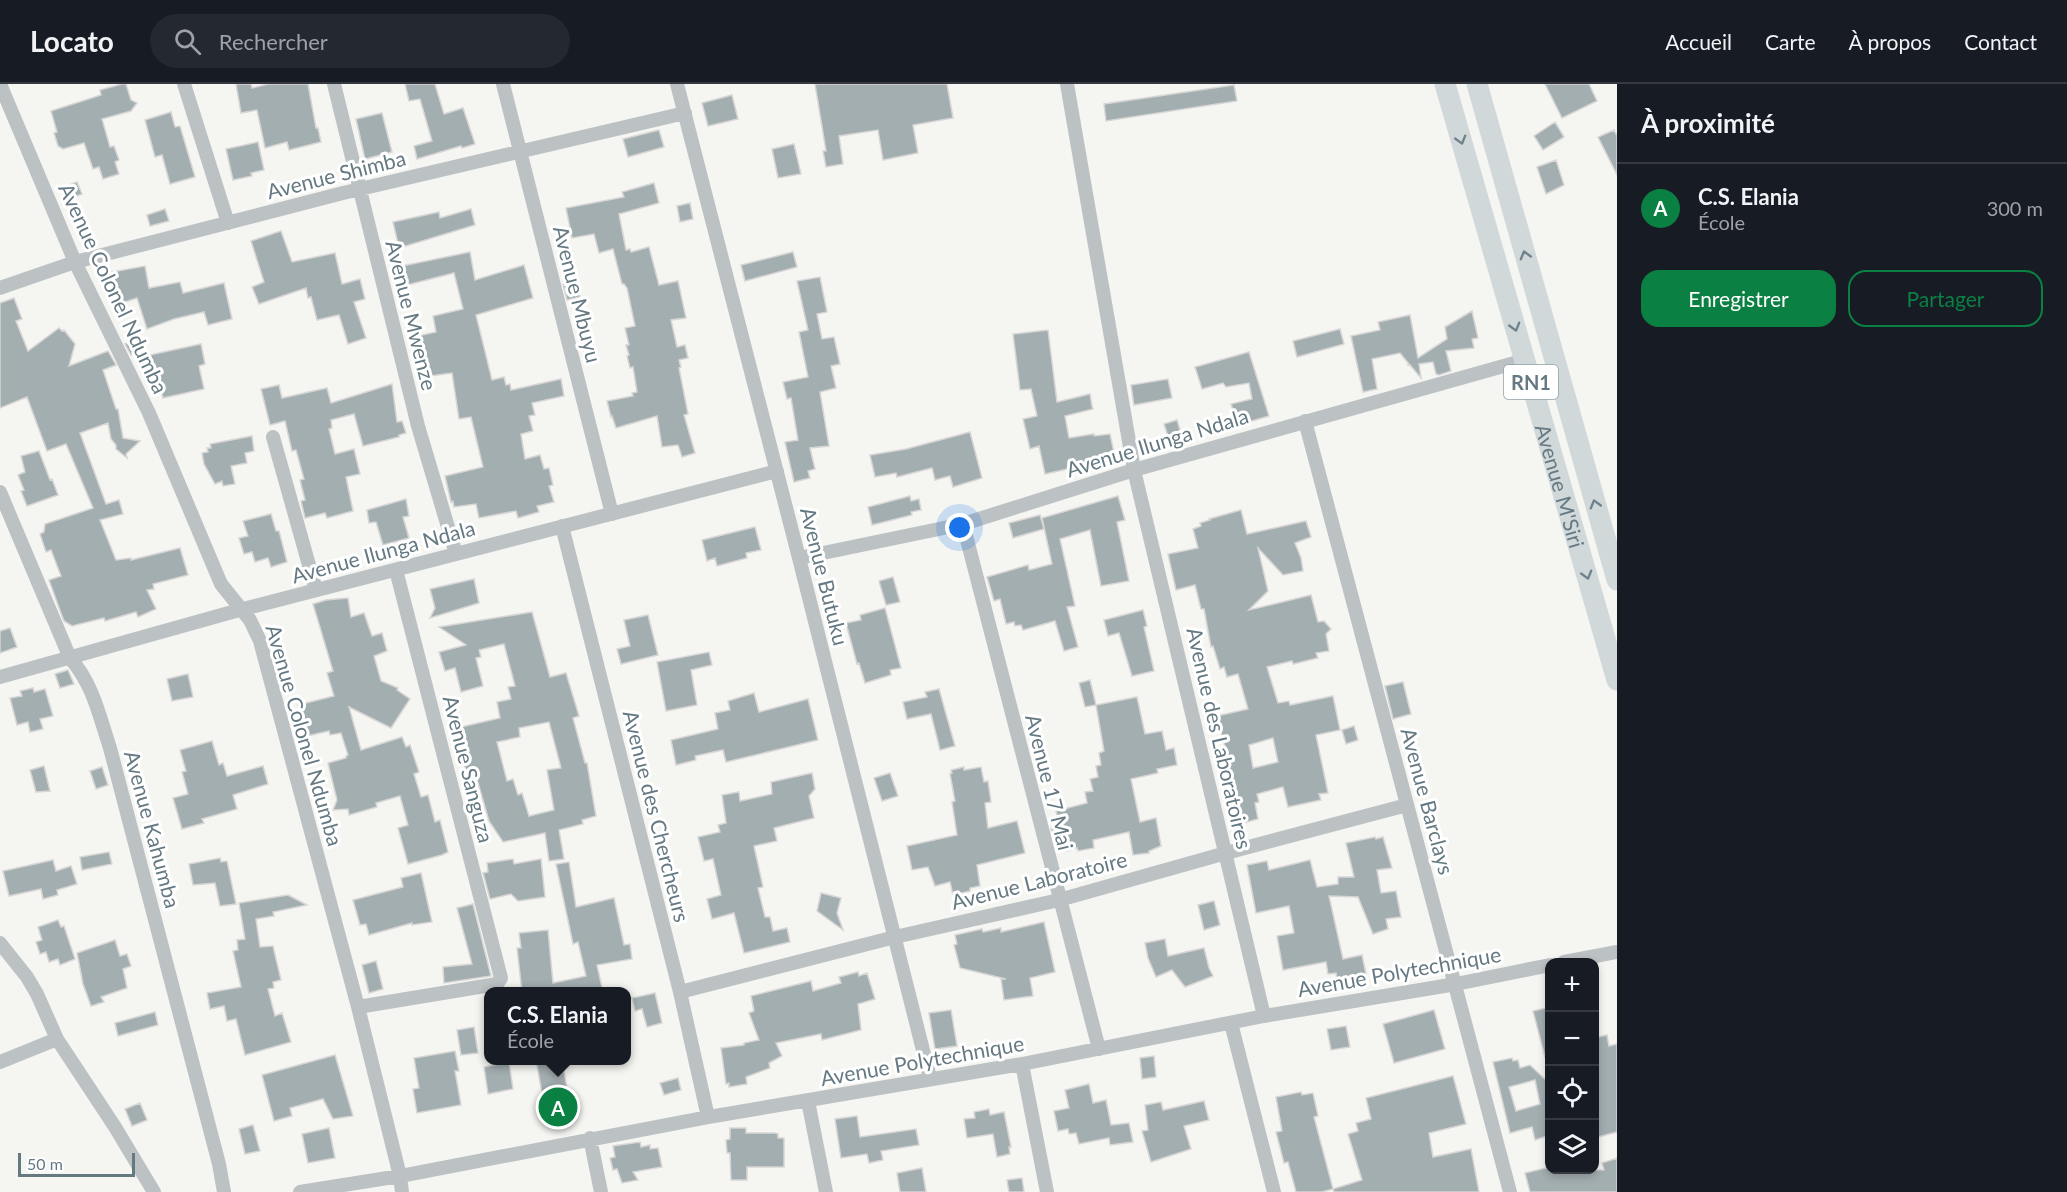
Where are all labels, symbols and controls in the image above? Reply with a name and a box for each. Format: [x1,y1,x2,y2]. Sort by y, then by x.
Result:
search box [150,14,570,68]
text: Locato [30,24,114,58]
icon: search [171,25,204,58]
text: Rechercher [219,28,328,55]
text: Accueil [1665,29,1732,54]
text: Carte [1765,29,1816,54]
text: À propos [1849,29,1931,54]
text: Contact [1964,29,2037,54]
text: À proximité [1641,107,1775,139]
one-way arrow [1454,134,1466,145]
street label: Avenue Shimba [264,145,408,203]
street label: Avenue Colonel Ndumba [54,179,174,397]
text: C.S. Elania [1698,183,1799,210]
text: A [1654,196,1667,220]
text: 300 m [1987,196,2043,220]
text: École [1698,210,1745,234]
street label: Avenue Mbuyu [549,223,607,365]
street label: Avenue Mwenze [381,237,443,393]
one-way arrow [1520,251,1532,261]
button: Enregistrer [1641,270,1836,327]
button: Partager [1848,270,2043,327]
one-way arrow [1508,322,1520,332]
road number: RN1 [1504,365,1558,399]
street label: Avenue Ilunga Ndala [1063,402,1251,482]
street label: Avenue M'Siri [1531,421,1591,550]
one-way arrow [1590,499,1602,510]
street label: Avenue Butuku [796,504,854,648]
your location [945,513,974,542]
street label: Avenue Ilunga Ndala [288,514,478,588]
one-way arrow [1580,569,1592,580]
street label: Avenue Colonel Ndumba [261,621,349,849]
street label: Avenue des Laboratoires [1182,625,1258,851]
street label: Avenue Sanguza [439,693,499,845]
street label: Avenue des Chercheurs [619,707,695,925]
street label: Avenue 17 Mai [1021,711,1079,853]
street label: Avenue Barclays [1396,725,1460,877]
street label: Avenue Kahumba [120,747,186,911]
street label: Avenue Laboratoire [949,846,1129,914]
street label: Avenue Polytechnique [1295,941,1503,1001]
map controls [1545,958,1599,1174]
button: + [1545,958,1599,1012]
popup [484,987,631,1065]
text: C.S. Elania [507,1001,608,1028]
button: − [1545,1012,1599,1066]
text: École [507,1028,554,1052]
street label: Avenue Polytechnique [818,1030,1026,1090]
button: locate [1545,1066,1599,1120]
pin: A [538,1084,578,1130]
button: layers [1545,1120,1599,1174]
scale bar [18,1150,135,1178]
text: 50 m [27,1154,63,1173]

